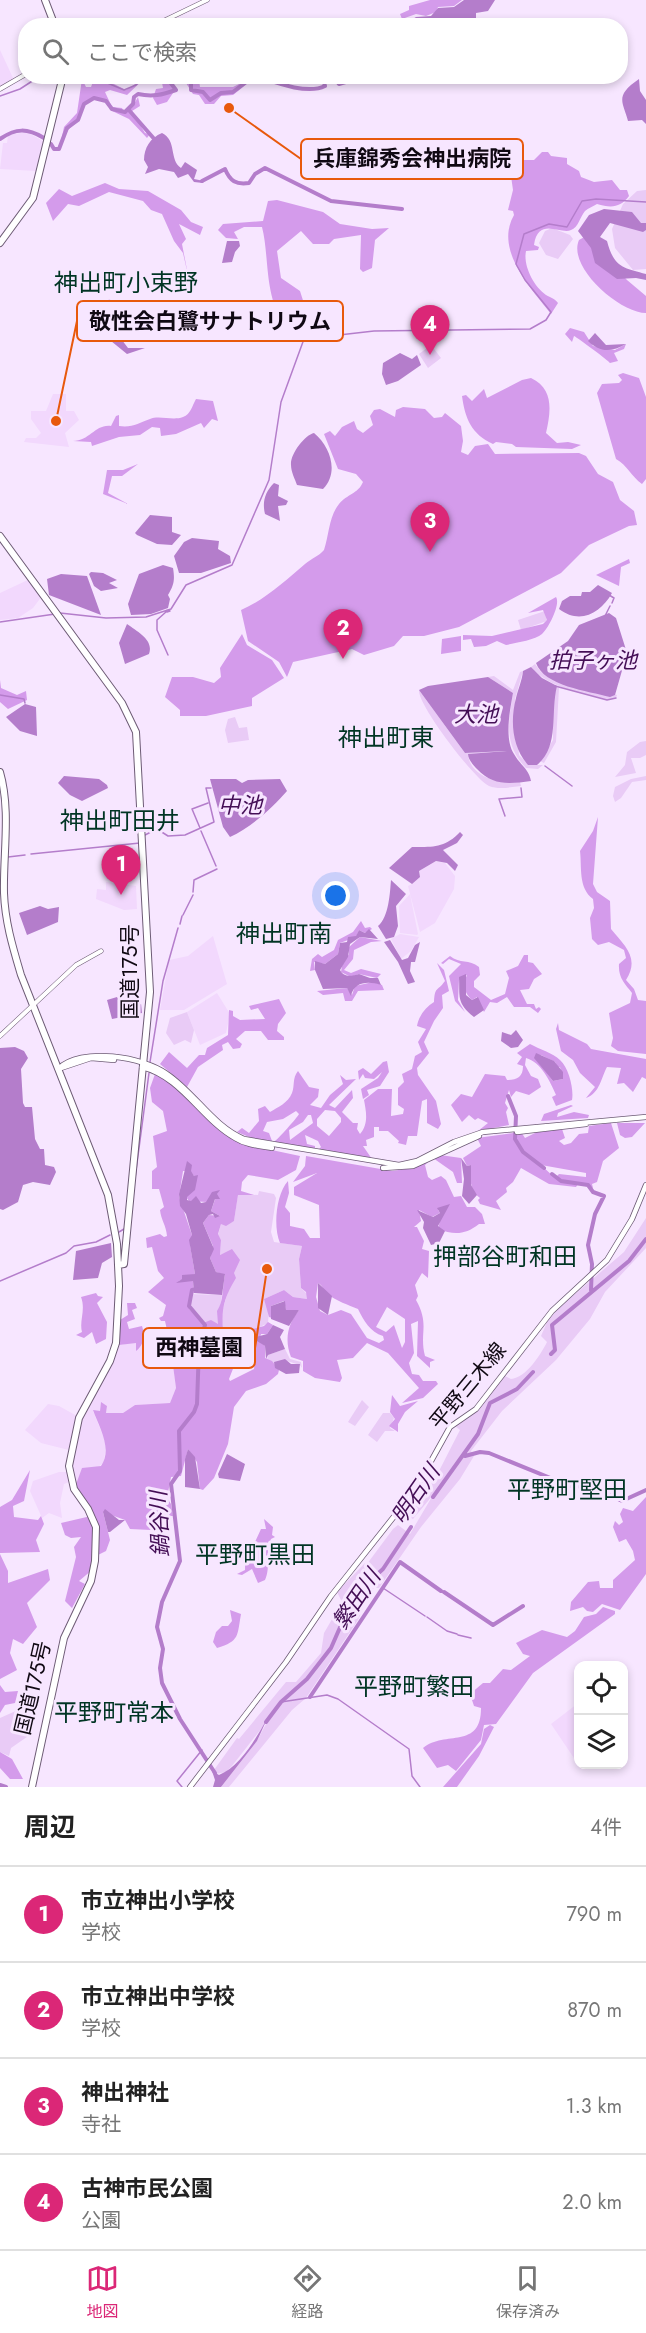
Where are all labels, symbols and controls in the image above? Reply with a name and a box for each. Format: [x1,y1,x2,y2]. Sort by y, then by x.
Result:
search box [18,18,628,84]
icon: search [39,35,72,68]
text: ここで検索 [87,36,197,68]
callout: 兵庫錦秀会神出病院 [301,139,523,179]
text: 兵庫錦秀会神出病院 [313,142,511,174]
district label: 神出町小束野 [54,265,198,300]
callout: 敬性会白鷺サナトリウム [77,301,343,341]
text: 敬性会白鷺サナトリウム [89,305,331,337]
pin: 4 [410,306,450,355]
pin: 3 [410,502,450,552]
pin: 2 [324,610,362,659]
water label: 拍子ヶ池 [549,644,639,676]
water label: 大池 [454,698,500,730]
district label: 神出町東 [338,720,434,755]
water label: 中池 [218,789,264,821]
district label: 神出町田井 [60,803,180,838]
pin: 1 [102,846,140,895]
your location [321,881,350,910]
district label: 神出町南 [236,916,332,951]
street label: 国道175号 [115,924,145,1020]
district label: 押部谷町和田 [433,1239,577,1274]
callout: 西神墓園 [143,1328,255,1368]
text: 西神墓園 [155,1331,243,1363]
street label: 平野三木線 [423,1336,513,1436]
water label: 明石川 [383,1456,448,1530]
district label: 平野町堅田 [507,1472,627,1507]
water label: 鍋谷川 [142,1488,176,1558]
district label: 平野町黒田 [195,1537,315,1572]
water label: 繁田川 [324,1561,389,1635]
street label: 国道175号 [8,1638,58,1738]
map controls [574,1661,628,1769]
button: locate [574,1661,628,1715]
district label: 平野町繁田 [354,1669,474,1704]
district label: 平野町常本 [54,1695,174,1730]
button: layers [574,1715,628,1769]
text: 周辺 [24,1808,76,1846]
text: 4件 [590,1813,622,1842]
text: 市立神出小学校 [81,1884,235,1916]
text: 1 [38,1900,49,1929]
text: 790 m [566,1900,622,1929]
text: 学校 [81,1918,121,1947]
text: 市立神出中学校 [81,1980,235,2012]
text: 2 [37,1996,50,2025]
text: 870 m [567,1996,622,2025]
text: 学校 [81,2014,121,2043]
text: 神出神社 [81,2076,169,2108]
text: 3 [37,2092,50,2121]
text: 1.3 km [566,2092,622,2121]
text: 寺社 [81,2110,121,2139]
text: 古神市民公園 [81,2172,213,2204]
text: 4 [37,2188,50,2217]
text: 2.0 km [562,2188,622,2217]
text: 公園 [81,2206,121,2235]
tab: 地図 [86,2262,119,2323]
tab: 経路 [291,2262,324,2323]
tab: 保存済み [496,2262,560,2323]

